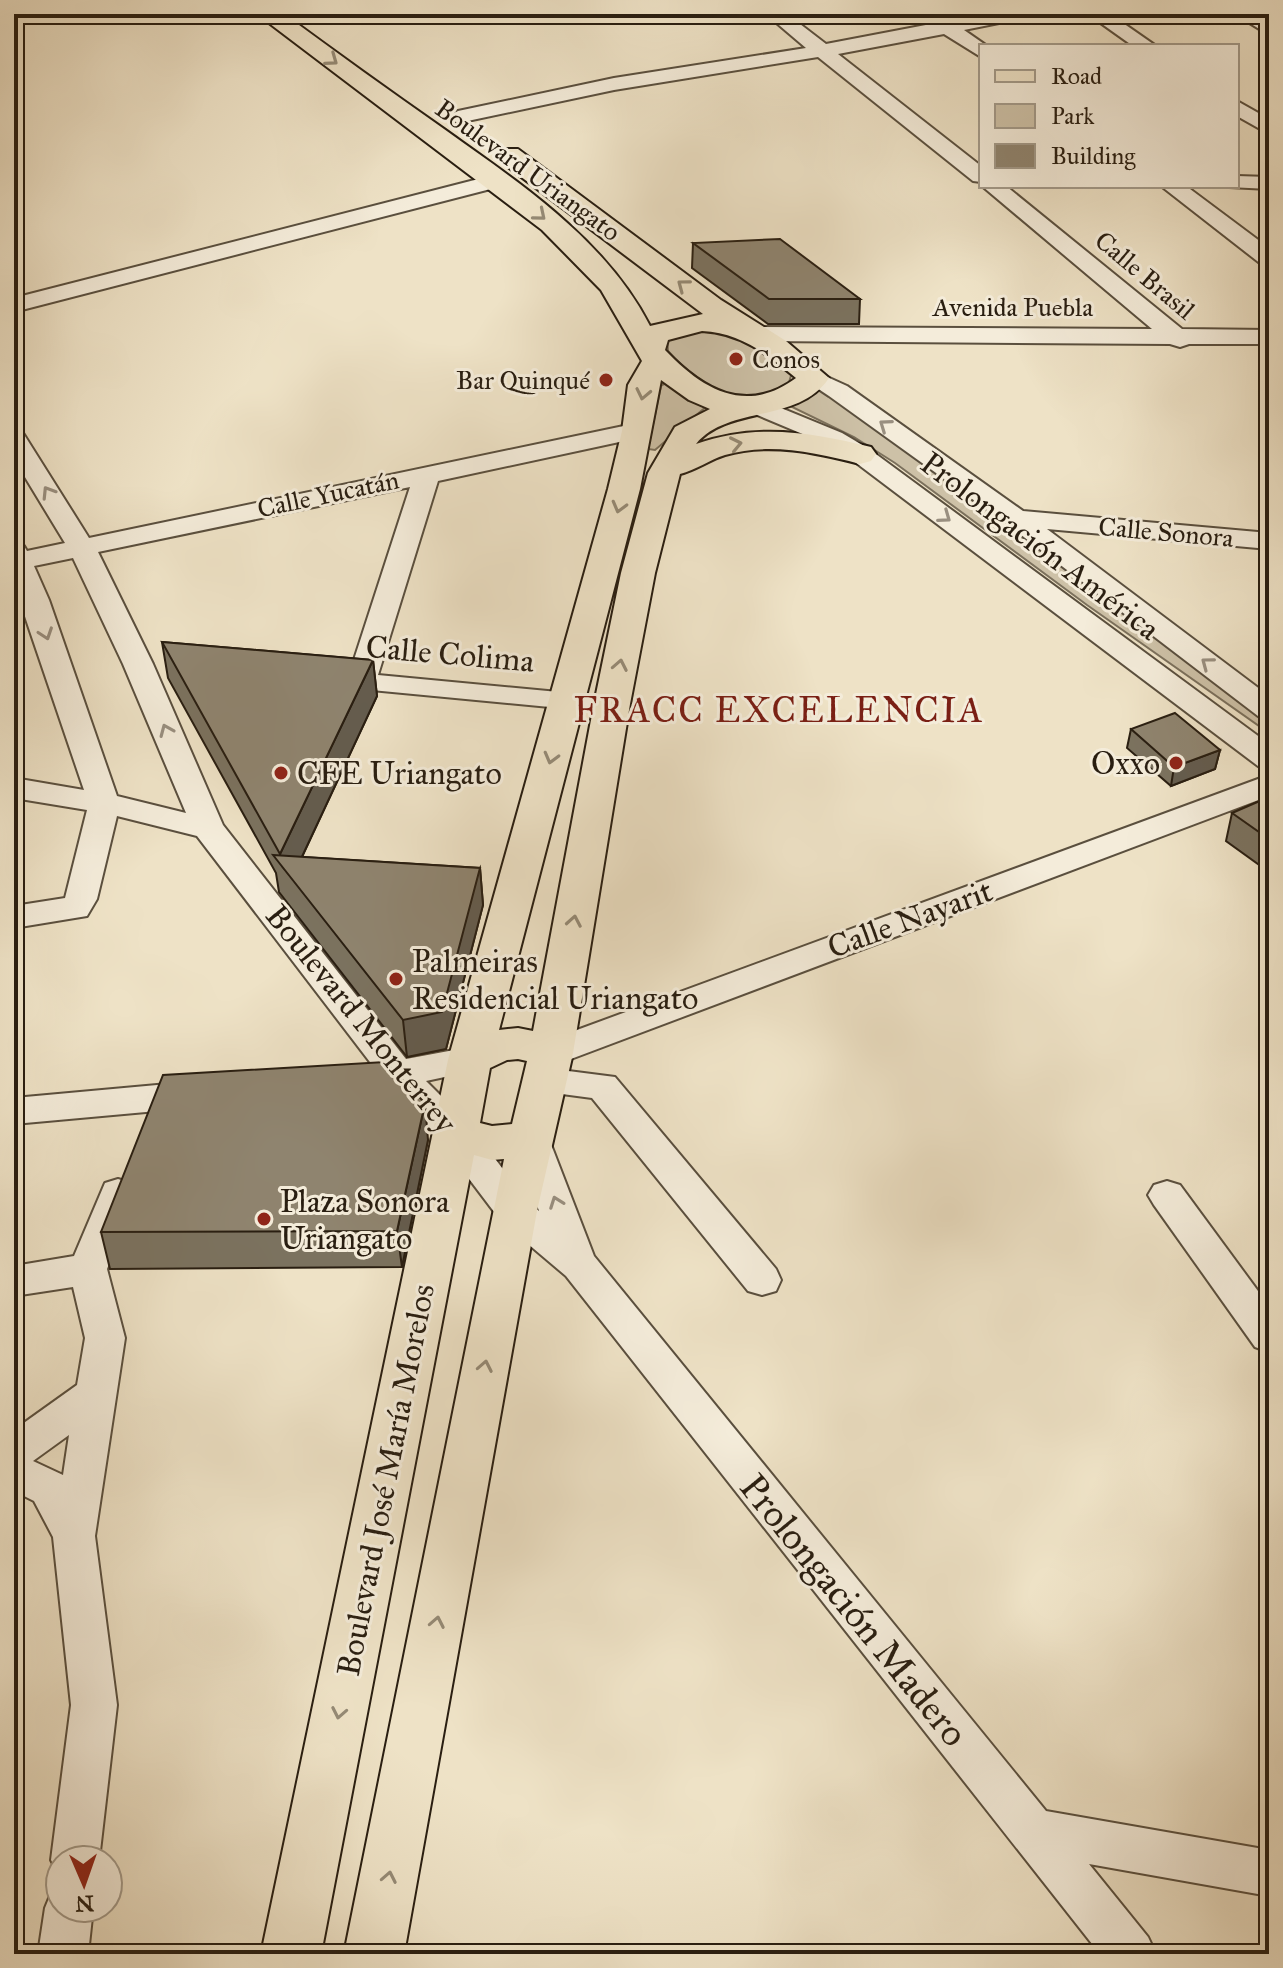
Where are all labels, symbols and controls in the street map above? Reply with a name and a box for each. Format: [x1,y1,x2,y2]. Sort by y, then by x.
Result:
legend [979,44,1239,188]
one-way arrow [323,50,338,65]
text: Road [1051,61,1102,91]
street label: Boulevard Uriangato [429,92,627,248]
text: Park [1051,101,1095,131]
text: Building [1051,141,1136,171]
one-way arrow [531,205,545,220]
street label: Calle Brasil [1089,224,1201,326]
one-way arrow [677,280,692,295]
street label: Avenida Puebla [932,291,1093,323]
place label: Conos [752,343,820,375]
marker: Conos [727,350,745,368]
place label: Bar Quinqué [456,364,590,396]
marker: Bar Quinqué [597,371,615,389]
one-way arrow [636,387,653,401]
one-way arrow [880,420,894,435]
one-way arrow [728,436,742,453]
street label: Prolongación América [913,443,1167,649]
street label: Calle Yucatán [254,463,402,525]
one-way arrow [42,486,57,501]
one-way arrow [612,499,628,513]
one-way arrow [936,508,951,522]
street label: Calle Sonora [1097,510,1235,554]
one-way arrow [37,626,53,640]
street label: Calle Colima [364,627,536,681]
one-way arrow [610,658,627,671]
one-way arrow [1201,658,1216,672]
district label: FRACC EXCELENCIA [573,688,985,732]
one-way arrow [160,724,176,739]
place label: Oxxo [1091,744,1160,783]
one-way arrow [544,750,561,764]
place label: CFE Uriangato [297,754,502,793]
marker: Oxxo [1167,754,1185,772]
marker: CFE Uriangato [272,764,290,782]
street label: Calle Nayarit [822,871,998,967]
street label: Boulevard Monterrey [257,897,466,1142]
one-way arrow [564,914,581,927]
place label: Palmeiras Residencial Uriangato [412,942,698,1018]
marker: Palmeiras Residencial Uriangato [387,970,405,988]
place label: Plaza Sonora Uriangato [280,1182,450,1258]
one-way arrow [549,1196,565,1210]
marker: Plaza Sonora Uriangato [255,1210,273,1228]
street label: Boulevard José María Morelos [329,1281,443,1679]
one-way arrow [475,1360,492,1373]
street label: Prolongación Madero [730,1465,978,1755]
one-way arrow [427,1615,444,1629]
one-way arrow [331,1706,348,1719]
north arrow [44,1844,124,1924]
one-way arrow [379,1871,396,1884]
text: N [75,1890,94,1917]

